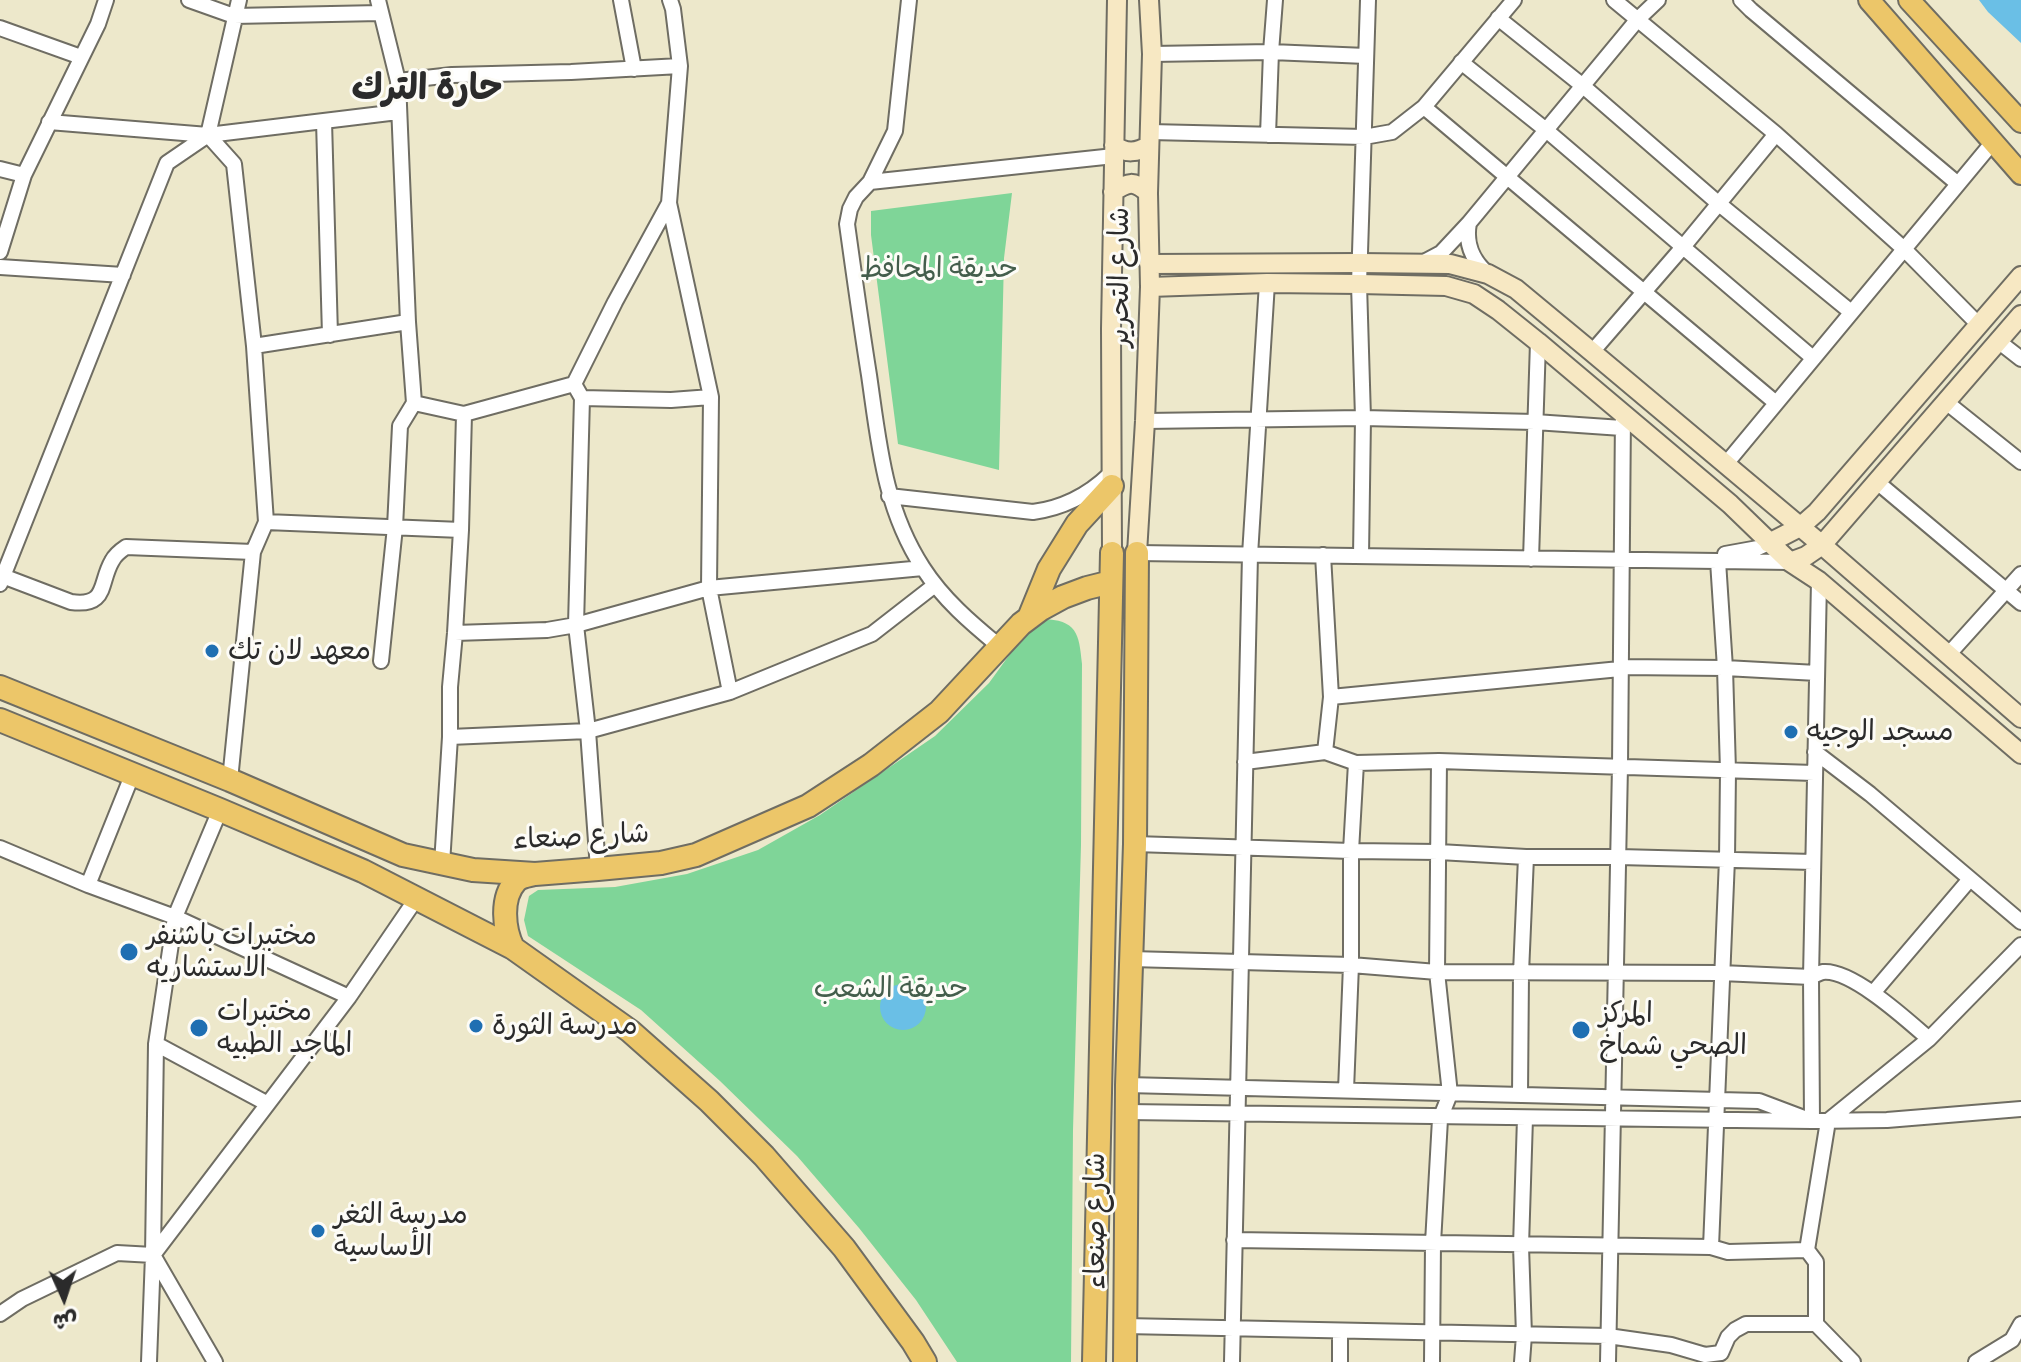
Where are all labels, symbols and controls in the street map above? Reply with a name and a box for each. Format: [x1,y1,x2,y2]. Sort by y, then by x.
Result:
district label: حارة الترك [351,67,503,111]
street label: شارع التحرير [1103,207,1137,347]
park label: حديقة المحافظ [860,252,1018,286]
place label: معهد لان تك [228,634,371,668]
marker: معهد لان تك [203,642,221,660]
place label: مسجد الوجيه [1807,715,1954,749]
marker: مسجد الوجيه [1782,723,1800,741]
street label: شارع صنعاء [512,817,650,857]
place label: مختبرات باشنفر الاستشاريه [147,919,317,985]
marker: مختبرات باشنفر الاستشاريه [118,941,140,963]
park label: حديقة الشعب [814,972,968,1006]
place label: مختبرات الماجد الطبيه [217,995,352,1061]
place label: المركز الصحي شماخ [1599,997,1747,1063]
place label: مدرسة الثورة [492,1009,638,1043]
marker: مختبرات الماجد الطبيه [188,1017,210,1039]
marker: مدرسة الثورة [467,1017,485,1035]
marker: المركز الصحي شماخ [1570,1019,1592,1041]
street label: شارع صنعاء [1079,1153,1113,1289]
place label: مدرسة الثغر الأساسية [334,1198,468,1264]
marker: مدرسة الثغر الأساسية [309,1222,327,1240]
north arrow [24,1258,104,1338]
text: ش [52,1307,78,1337]

